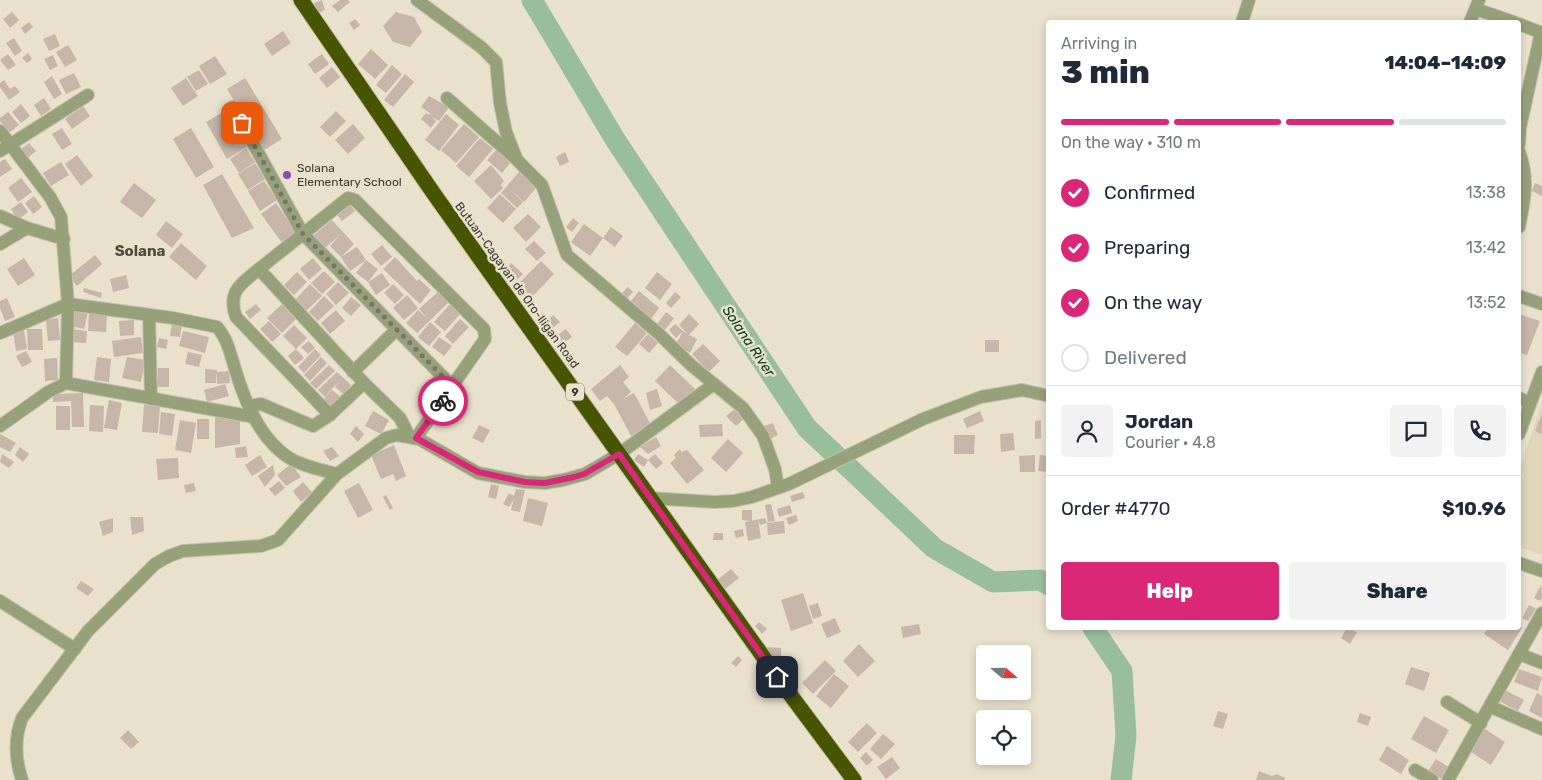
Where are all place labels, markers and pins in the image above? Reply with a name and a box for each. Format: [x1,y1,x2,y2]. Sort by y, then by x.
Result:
pin [221,102,263,144]
place label: Solana Elementary School [297,161,402,189]
marker: Solana Elementary School [281,169,293,181]
pin [756,656,798,698]

